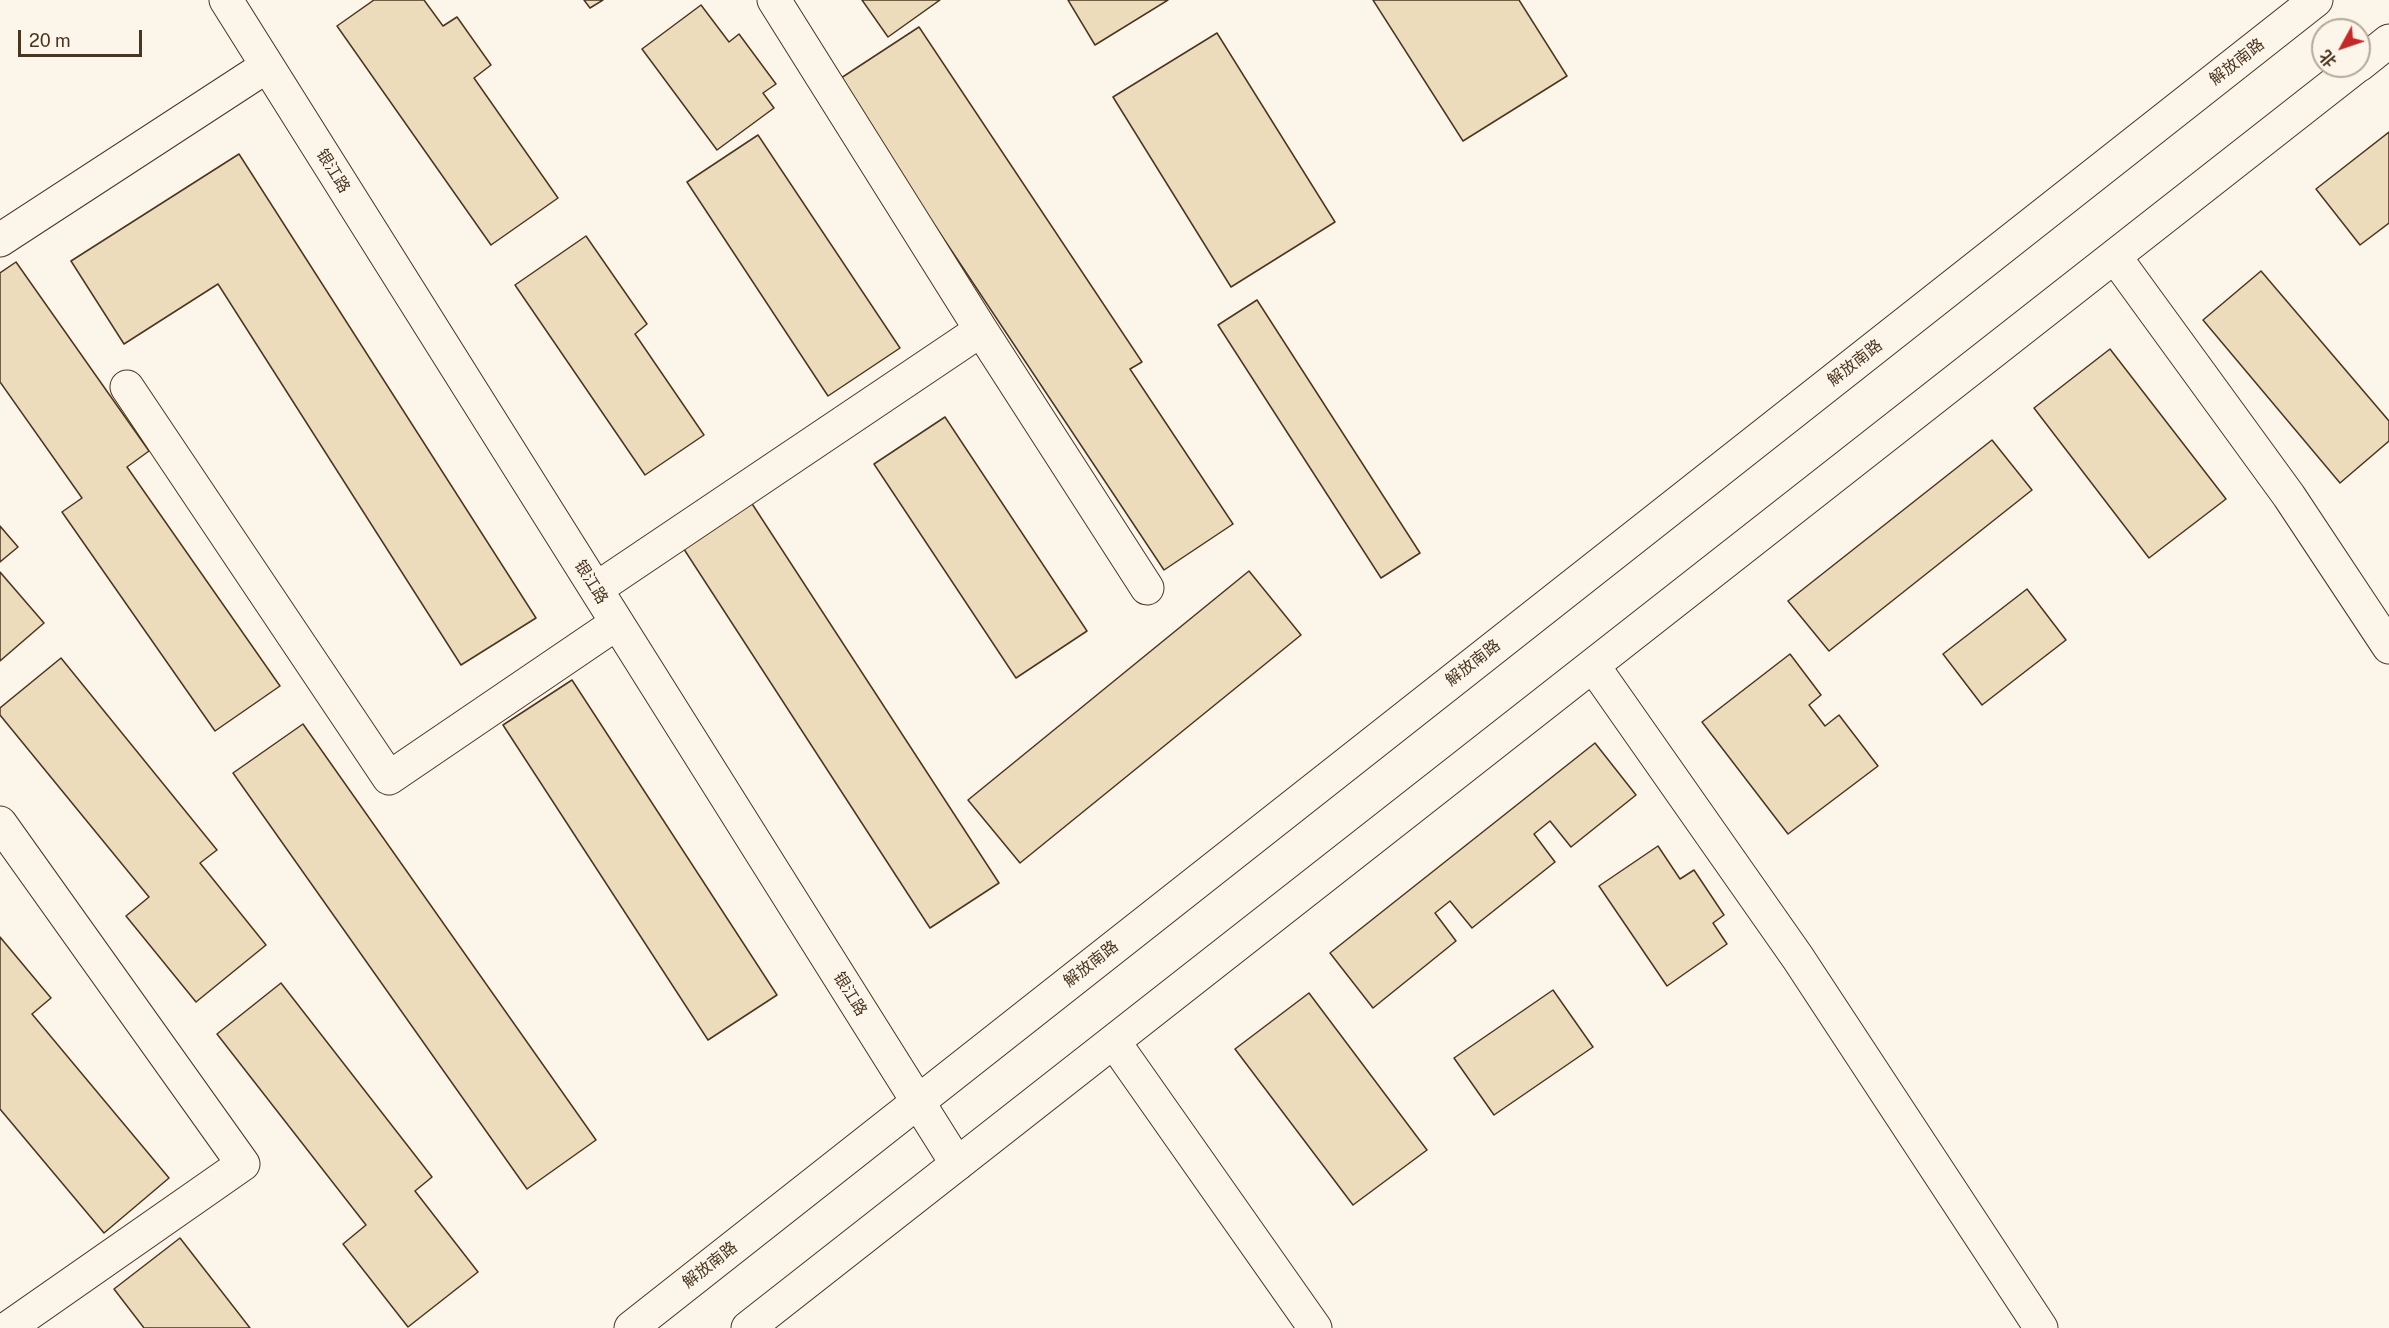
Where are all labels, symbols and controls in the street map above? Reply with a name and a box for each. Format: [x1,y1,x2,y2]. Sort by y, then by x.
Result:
scale bar [21,18,146,56]
north arrow [2311,18,2371,78]
text: 20 m [29,30,71,51]
street label: 解放南路 [2206,35,2268,89]
text: 北 [2316,46,2341,71]
street label: 银江路 [312,146,354,196]
street label: 解放南路 [1824,336,1886,390]
street label: 银江路 [570,557,612,607]
street label: 解放南路 [1442,636,1504,690]
street label: 解放南路 [1060,937,1122,991]
street label: 银江路 [829,969,871,1019]
street label: 解放南路 [679,1238,741,1292]

